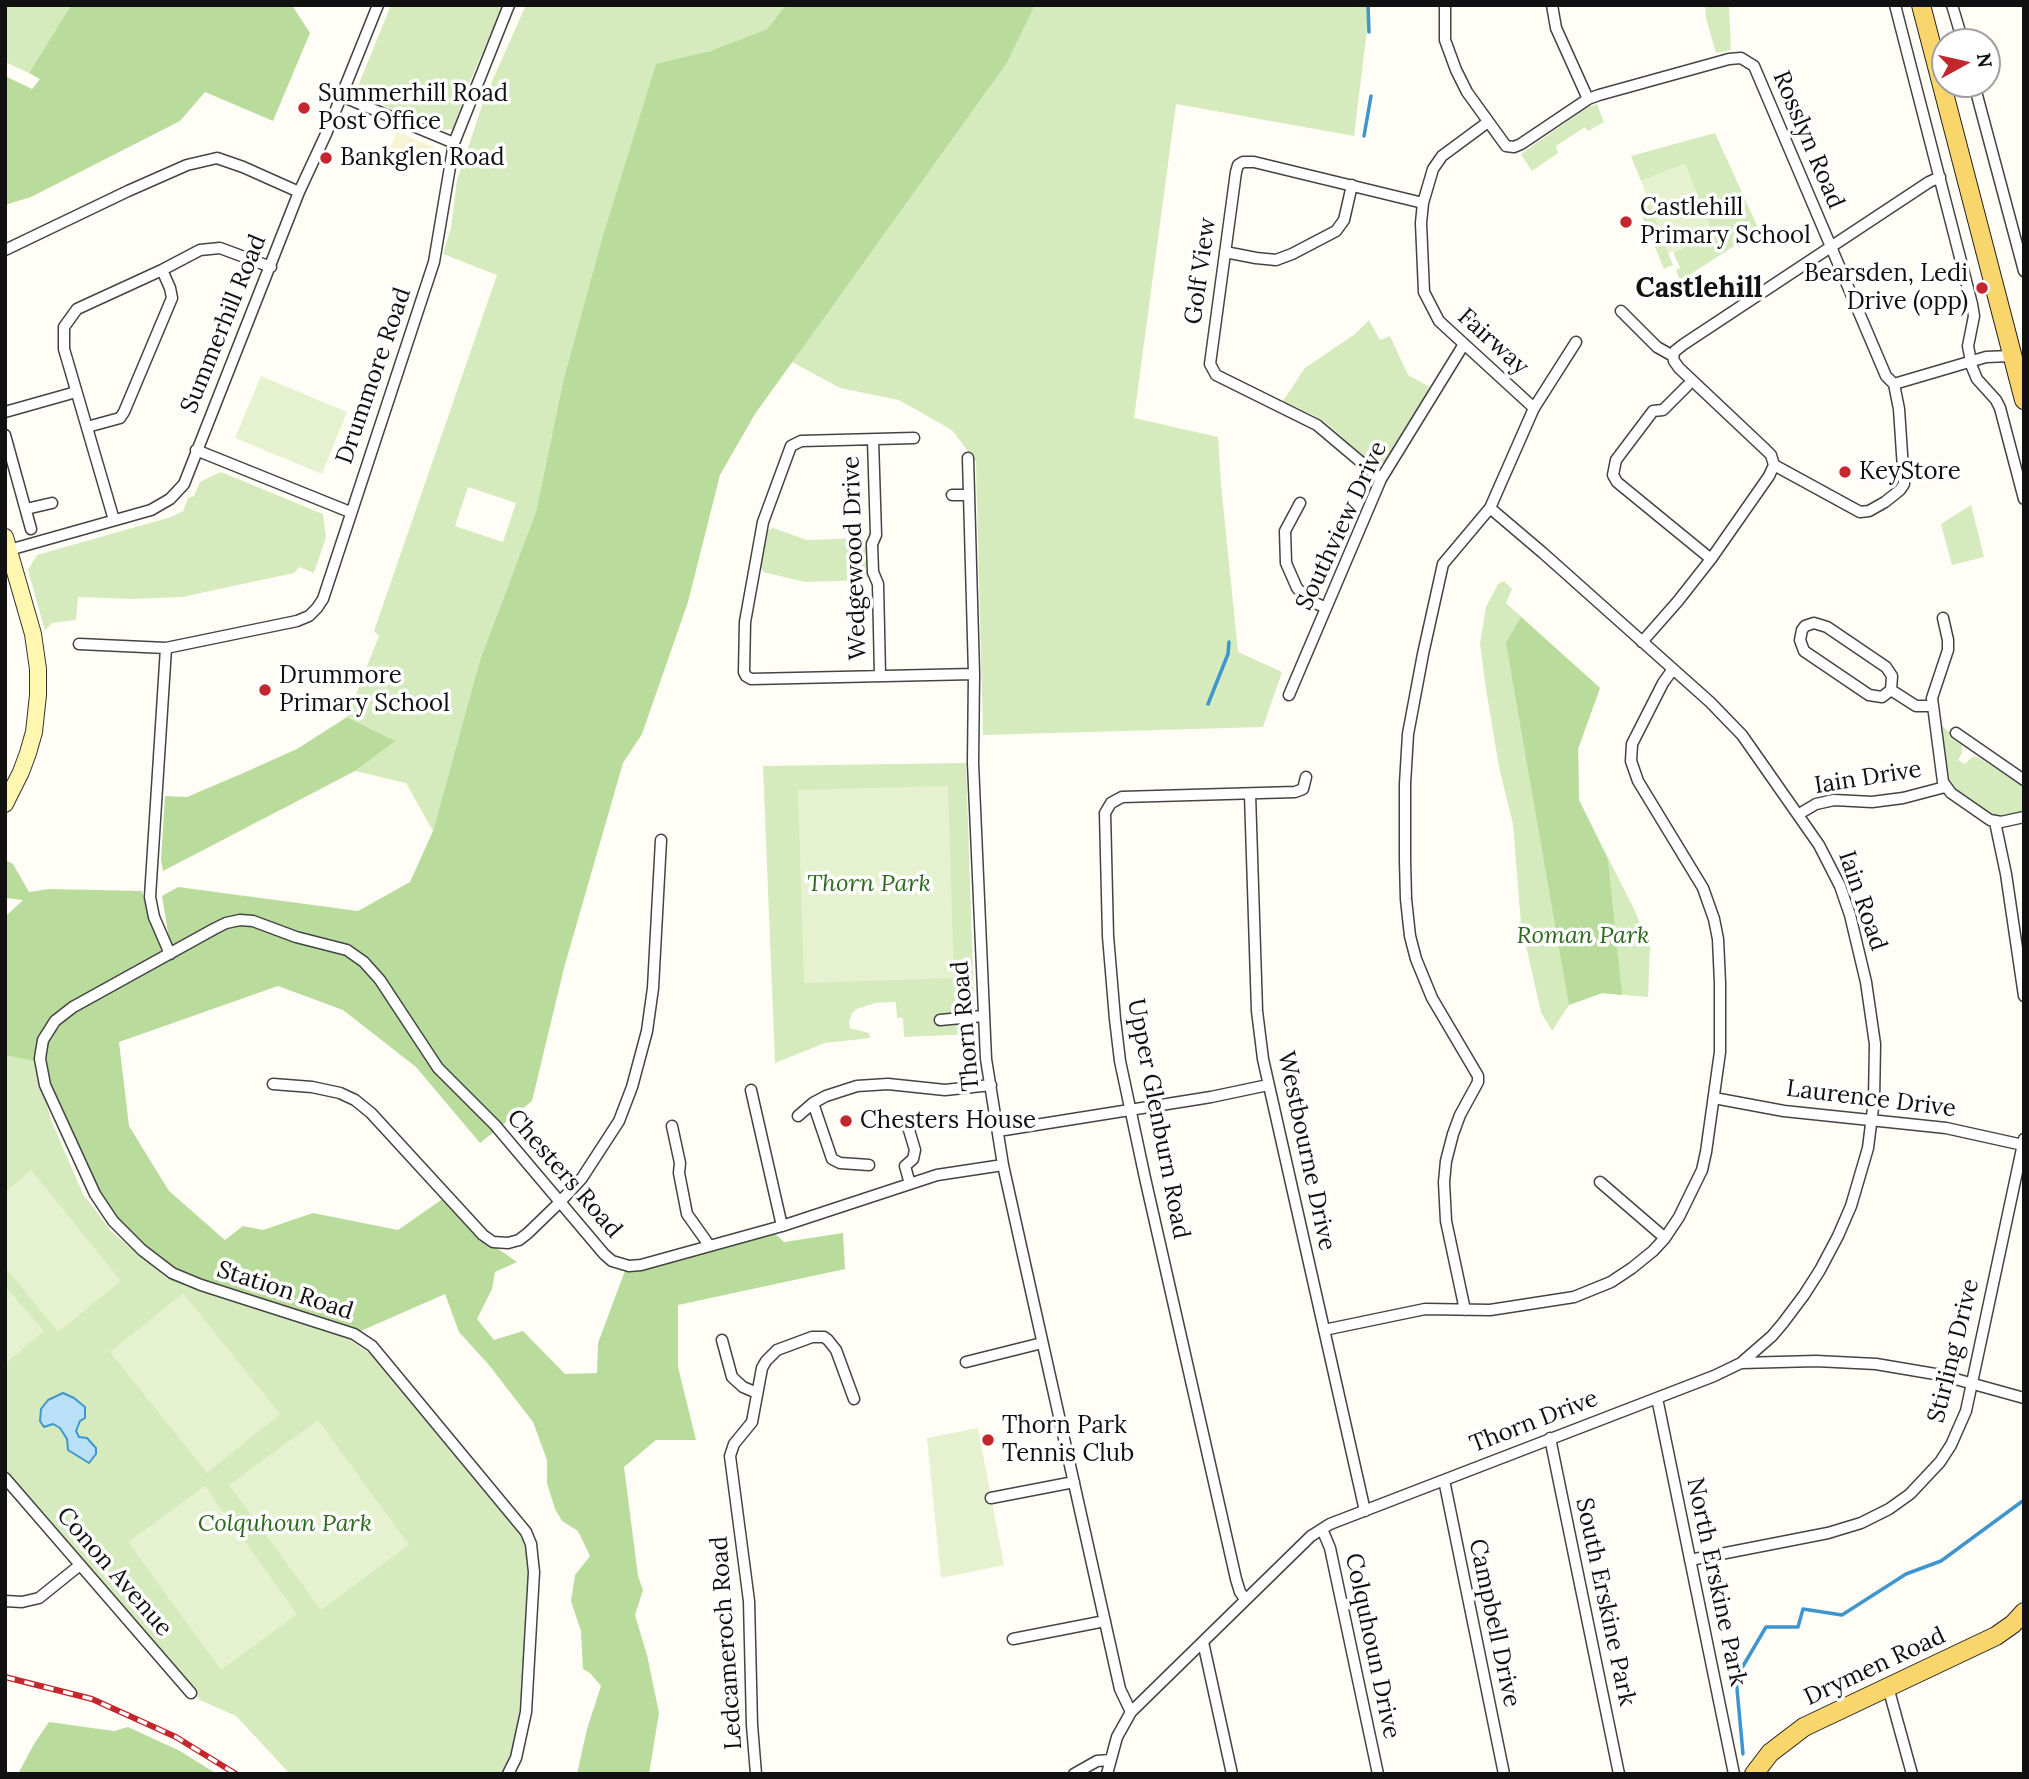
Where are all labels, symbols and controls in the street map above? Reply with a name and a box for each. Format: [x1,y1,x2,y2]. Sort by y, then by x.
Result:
north arrow [1931,28,2001,98]
text: N [1972,51,1998,69]
street label: Rosslyn Road [1766,67,1850,213]
place label: Summerhill Road Post Office [318,80,508,136]
marker: Summerhill Road Post Office [296,100,312,116]
place label: Bankglen Road [340,144,505,172]
marker: Bankglen Road [318,150,334,166]
place label: Castlehill Primary School [1640,194,1811,250]
marker: Castlehill Primary School [1618,214,1634,230]
street label: Golf View [1179,216,1223,326]
street label: Summerhill Road [175,230,273,418]
place label: Bearsden, Ledi Drive (opp) [1804,260,1968,316]
district label: Castlehill [1636,272,1762,306]
marker: Bearsden, Ledi Drive (opp) [1974,280,1990,296]
street label: Drummore Road [330,284,418,468]
street label: Fairway [1452,303,1534,381]
street label: Southview Drive [1290,437,1394,615]
street label: Wedgewood Drive [837,456,873,660]
place label: KeyStore [1859,458,1961,486]
marker: KeyStore [1837,464,1853,480]
place label: Drummore Primary School [279,662,450,718]
marker: Drummore Primary School [257,682,273,698]
street label: Iain Drive [1812,755,1924,801]
street label: Iain Road [1832,847,1892,955]
park label: Thorn Park [807,870,931,898]
park label: Roman Park [1517,922,1649,950]
street label: Thorn Road [946,960,986,1092]
street label: Upper Glenburn Road [1121,996,1195,1242]
street label: Westbourne Drive [1271,1049,1341,1253]
street label: Laurence Drive [1785,1074,1957,1124]
street label: Chesters Road [500,1104,628,1244]
place label: Chesters House [860,1107,1036,1135]
marker: Chesters House [838,1113,854,1129]
street label: Station Road [213,1255,357,1327]
street label: Stirling Drive [1922,1276,1986,1426]
street label: Thorn Drive [1466,1384,1602,1460]
place label: Thorn Park Tennis Club [1002,1412,1134,1468]
marker: Thorn Park Tennis Club [980,1432,996,1448]
street label: North Erskine Park [1680,1475,1752,1689]
street label: South Erskine Park [1569,1495,1641,1709]
street label: Conon Avenue [50,1502,178,1642]
park label: Colquhoun Park [198,1510,372,1538]
street label: Ledcameroch Road [705,1535,749,1751]
street label: Campbell Drive [1462,1536,1526,1710]
street label: Colquhoun Drive [1338,1551,1406,1741]
street label: Drymen Road [1800,1622,1950,1712]

